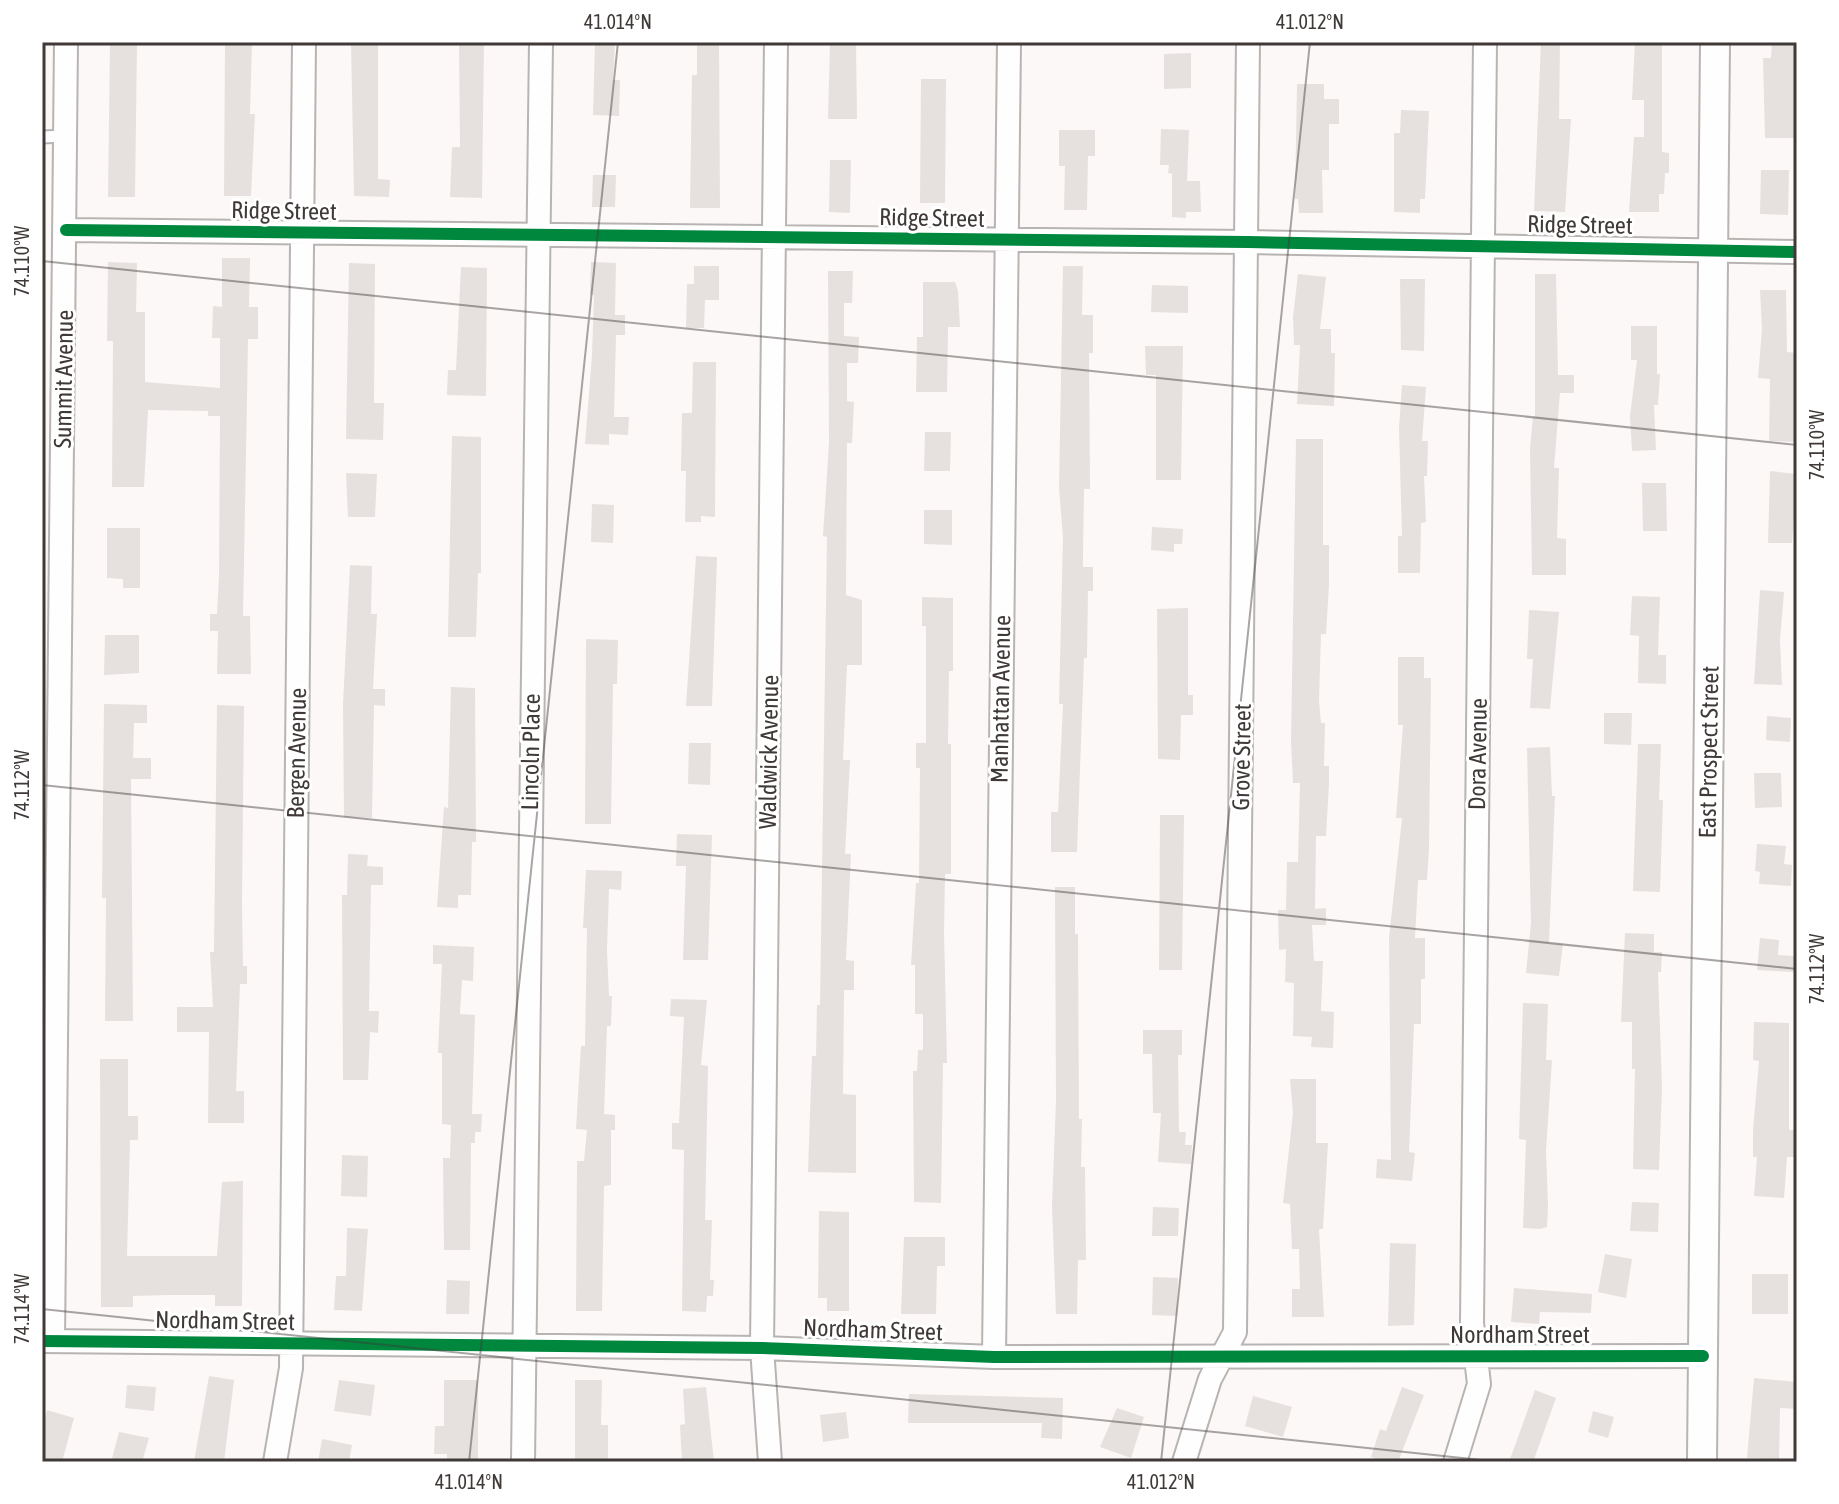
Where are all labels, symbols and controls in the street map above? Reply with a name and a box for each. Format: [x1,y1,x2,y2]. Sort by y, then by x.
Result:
text: 41.014°N [584,10,652,33]
text: 41.012°N [1276,10,1344,33]
street label: Ridge Street [231,196,337,225]
street label: Ridge Street [879,203,985,232]
street label: Ridge Street [1527,210,1633,239]
text: 74.110°W [10,225,33,296]
street label: Summit Avenue [49,310,78,448]
text: 74.110°W [1805,409,1828,480]
street label: Manhattan Avenue [986,615,1015,783]
street label: East Prospect Street [1693,665,1724,838]
street label: Waldwick Avenue [754,675,783,829]
street label: Bergen Avenue [282,687,311,819]
street label: Lincoln Place [516,693,545,811]
street label: Dora Avenue [1463,698,1492,810]
street label: Grove Street [1227,703,1256,811]
text: 74.112°W [10,749,33,820]
text: 74.112°W [1805,933,1828,1004]
text: 74.114°W [10,1273,33,1344]
street label: Nordham Street [155,1306,295,1335]
street label: Nordham Street [803,1314,943,1345]
street label: Nordham Street [1450,1321,1590,1348]
text: 41.014°N [435,1470,503,1493]
text: 41.012°N [1127,1470,1195,1493]

